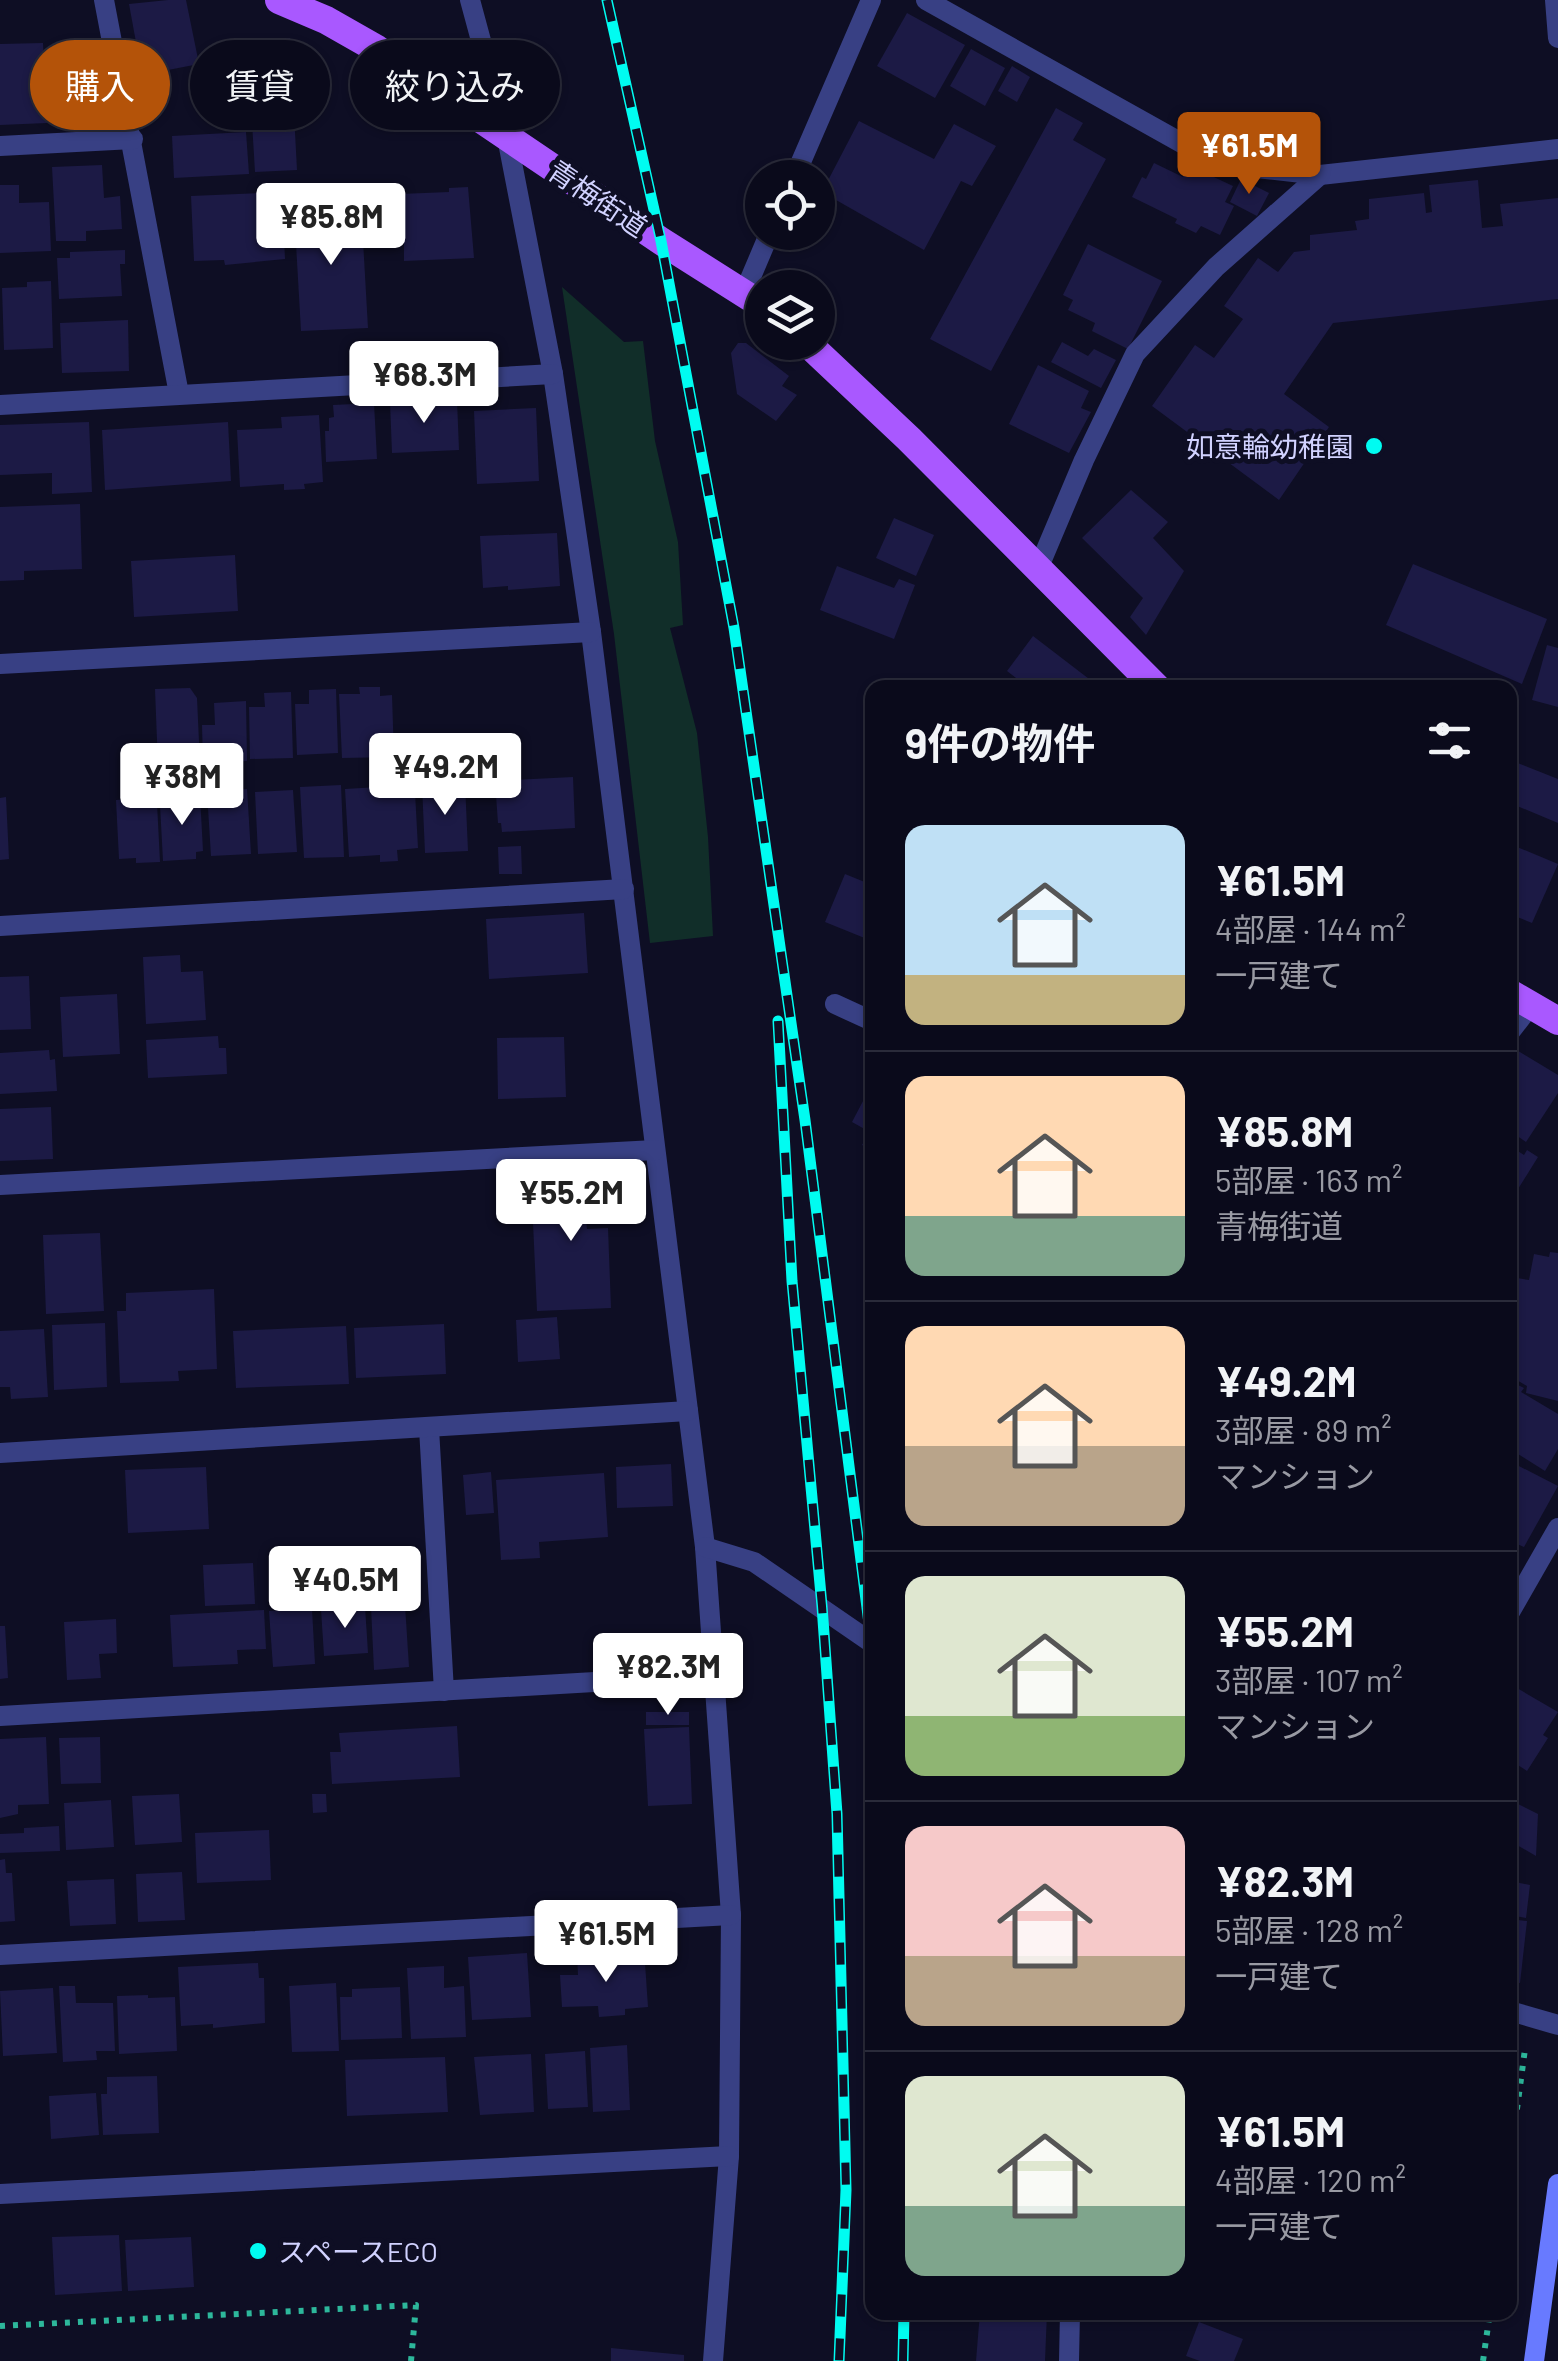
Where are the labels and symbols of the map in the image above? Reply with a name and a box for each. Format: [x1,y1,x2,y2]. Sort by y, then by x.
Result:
pin: ¥61.5M [1168,112,1330,197]
street label: 青梅街道 [542,153,654,243]
pin: ¥85.8M [250,183,412,268]
pin: ¥68.3M [343,341,505,426]
place label: 如意輪幼稚園 [1186,429,1354,463]
marker: 如意輪幼稚園 [1363,435,1385,457]
pin: ¥49.2M [364,733,526,818]
pin: ¥38M [123,743,241,828]
pin: ¥55.2M [490,1159,652,1244]
pin: ¥40.5M [264,1546,426,1631]
pin: ¥82.3M [587,1633,749,1718]
pin: ¥61.5M [525,1900,687,1985]
place label: スペースECO [278,2234,438,2268]
marker: スペースECO [247,2240,269,2262]

